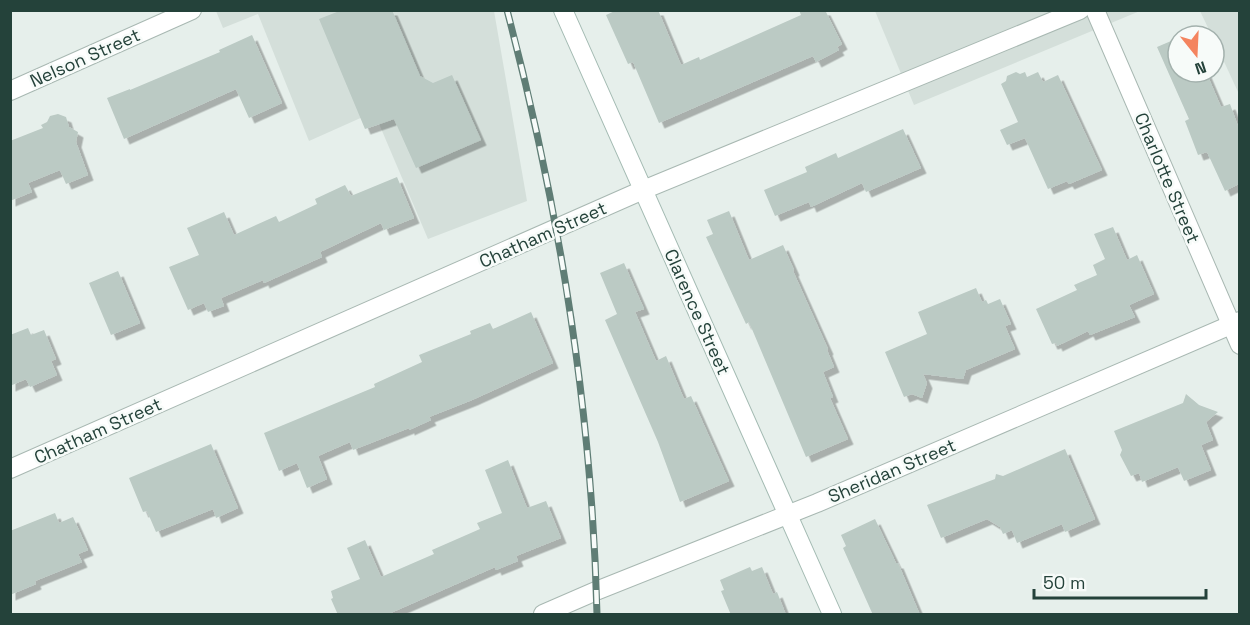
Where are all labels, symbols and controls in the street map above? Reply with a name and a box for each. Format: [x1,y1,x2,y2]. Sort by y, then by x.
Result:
street label: Nelson Street [26,23,144,92]
north arrow [1166,24,1226,84]
text: N [1192,56,1209,79]
street label: Charlotte Street [1130,109,1205,247]
street label: Chatham Street [475,196,610,273]
street label: Clarence Street [659,245,736,378]
street label: Chatham Street [30,392,165,469]
street label: Sheridan Street [824,433,959,508]
scale bar [1034,562,1206,600]
text: 50 m [1043,571,1085,594]

